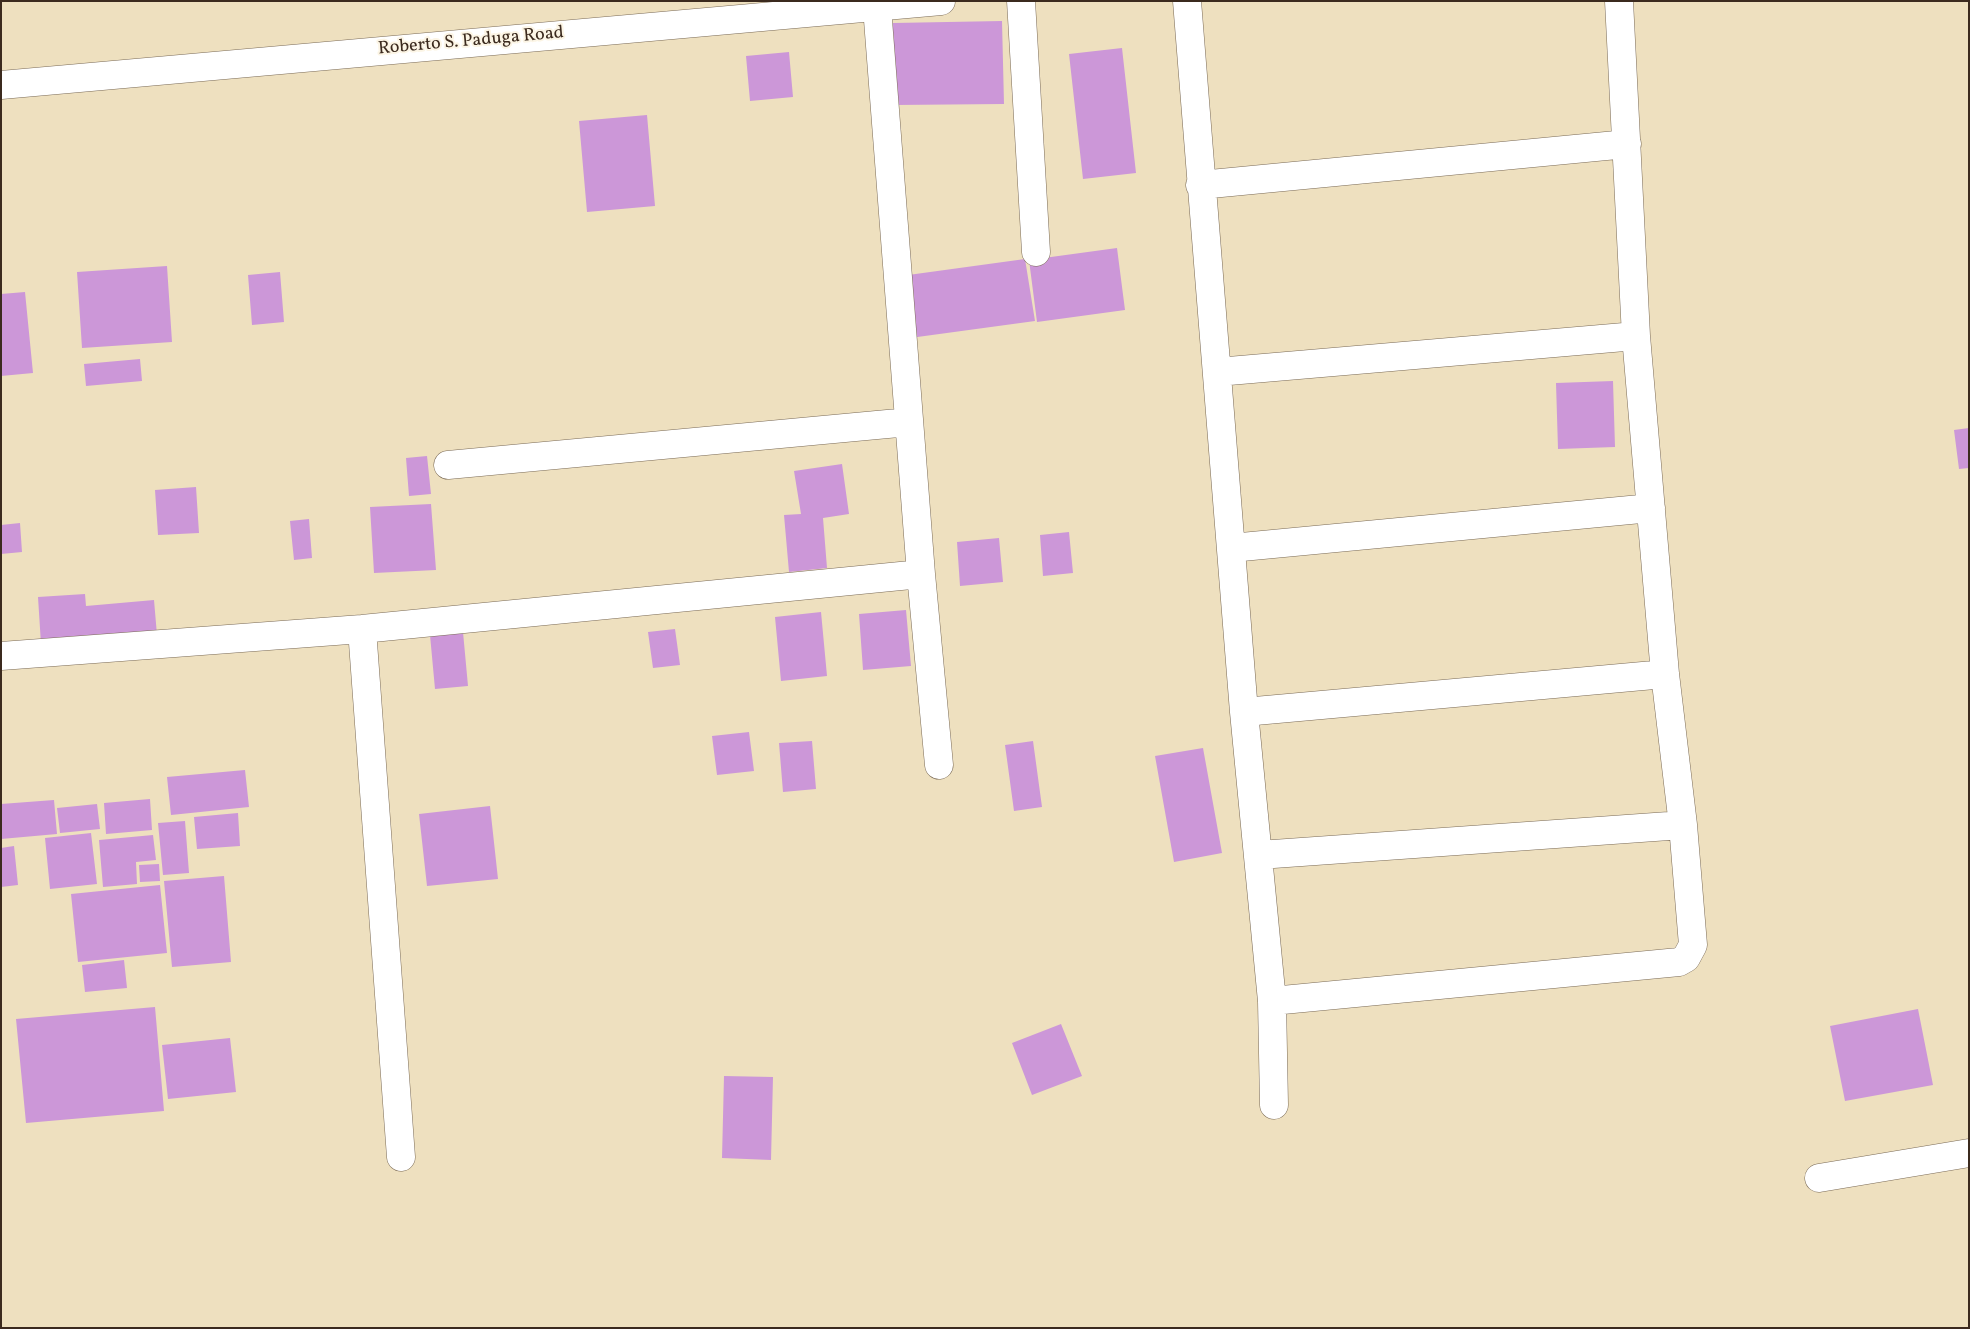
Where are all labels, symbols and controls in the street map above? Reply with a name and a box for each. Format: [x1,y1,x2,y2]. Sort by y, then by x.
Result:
street label: Roberto S. Paduga Road [377,23,565,61]

